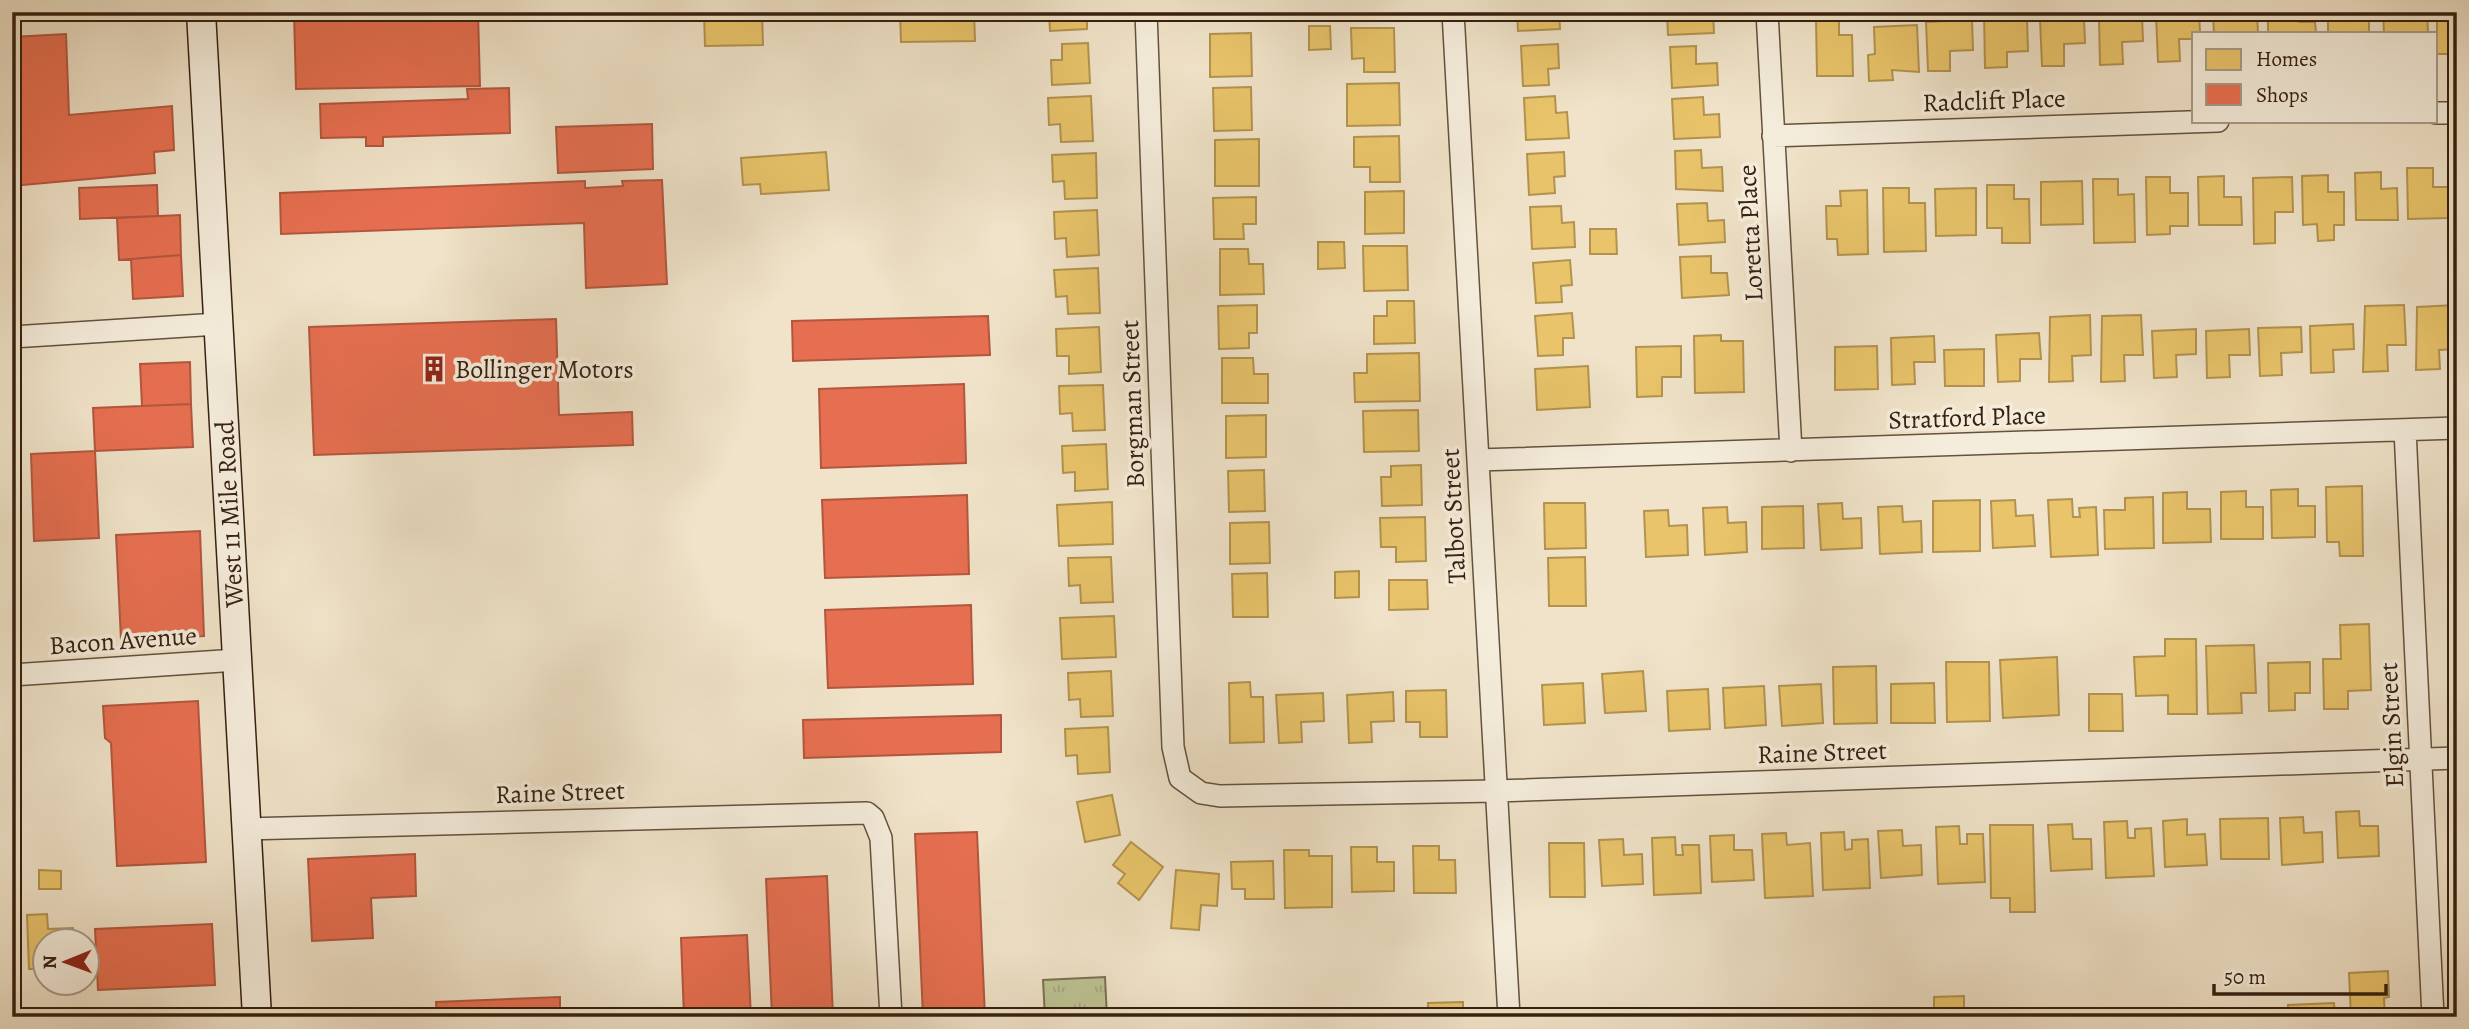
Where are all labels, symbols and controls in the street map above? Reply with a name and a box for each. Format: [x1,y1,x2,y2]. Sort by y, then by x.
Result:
legend [2192,32,2438,122]
text: Homes [2256,45,2317,73]
street label: Radclift Place [1922,81,2066,120]
text: Shops [2256,81,2308,109]
street label: Loretta Place [1729,164,1772,302]
street label: Borgman Street [1112,319,1153,489]
place label: Bollinger Motors [455,352,634,387]
building icon: Bollinger Motors [419,354,449,384]
street label: Stratford Place [1888,397,2046,438]
street label: West 11 Mile Road [207,419,252,609]
street label: Talbot Street [1432,447,1475,584]
street label: Bacon Avenue [48,618,198,663]
street label: Elgin Street [2371,661,2412,789]
street label: Raine Street [1757,733,1888,772]
street label: Raine Street [495,773,626,812]
north arrow [32,928,102,998]
scale bar [2214,952,2385,996]
text: N [37,955,63,969]
text: 50 m [2224,963,2266,991]

